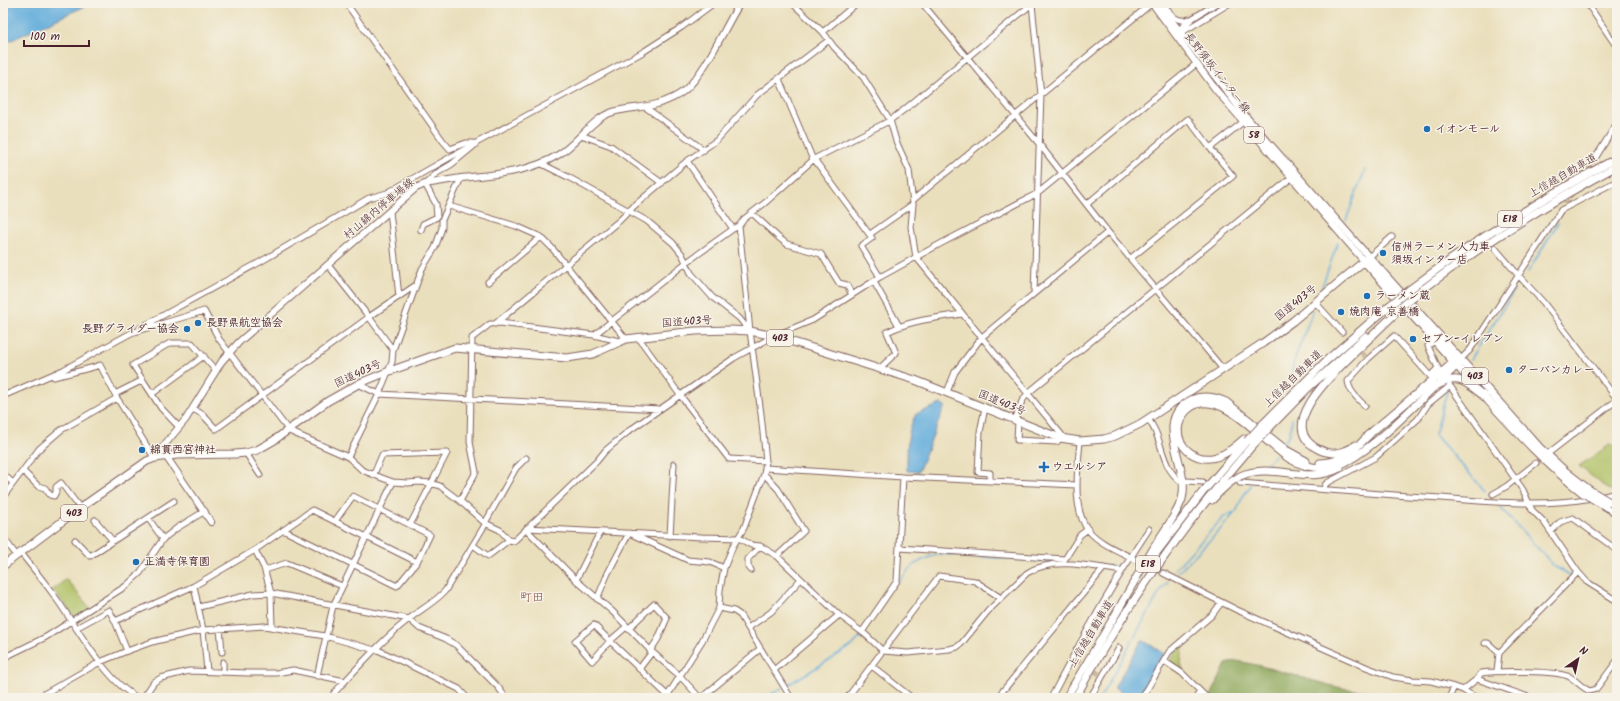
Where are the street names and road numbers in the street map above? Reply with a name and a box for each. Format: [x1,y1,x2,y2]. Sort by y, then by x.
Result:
street label: 長野須坂インター線 [1180,29,1254,117]
road number: 58 [1244,127,1264,143]
street label: 上信越自動車道 [1525,149,1601,203]
street label: 村山綿内停車場線 [340,174,418,244]
road number: E18 [1498,211,1522,227]
street label: 国道403号 [1271,280,1321,326]
street label: 国道403号 [661,311,713,333]
road number: 403 [767,330,793,346]
street label: 上信越自動車道 [1259,346,1327,412]
street label: 国道403号 [331,355,385,393]
road number: 403 [1462,368,1488,384]
street label: 国道403号 [975,385,1029,421]
road number: 403 [61,505,87,521]
road number: E18 [1136,556,1160,572]
street label: 上信越自動車道 [1063,596,1119,672]

